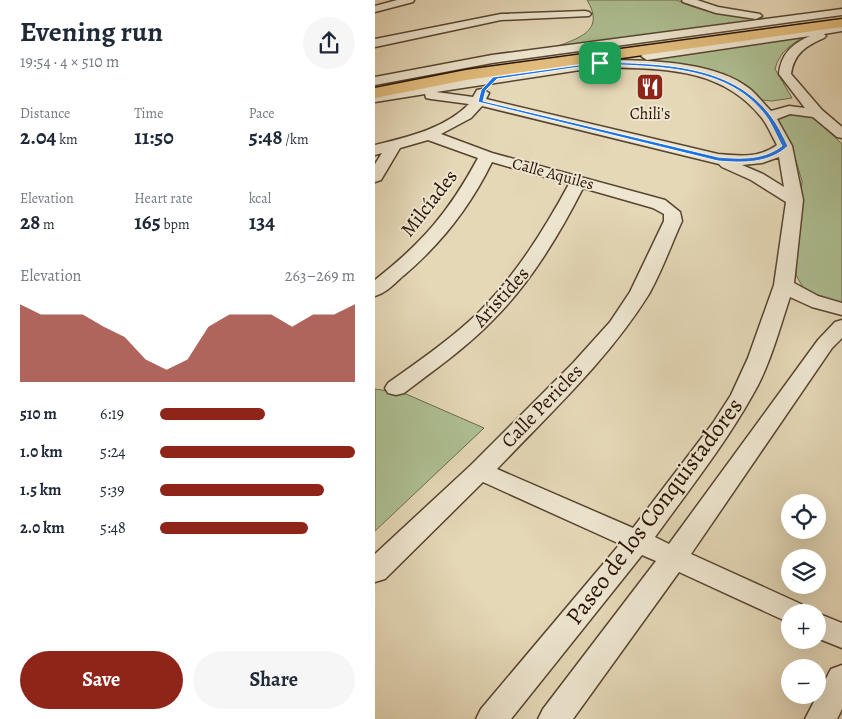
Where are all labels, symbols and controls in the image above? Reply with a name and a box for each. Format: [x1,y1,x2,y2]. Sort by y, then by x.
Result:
text: Evening run [20,13,163,51]
button: share [303,17,355,69]
pin [579,42,621,84]
icon: arrive [586,49,614,77]
text: 19:54 · 4 × 510 m [20,51,119,73]
restaurant icon: Chili's [635,72,665,102]
place label: Chili's [630,103,670,125]
text: Distance [20,104,70,123]
text: Time [134,104,163,123]
text: Pace [249,104,275,123]
text: 2.04 [20,123,56,151]
text: 11:50 [134,123,174,151]
text: 5:48 [249,123,283,151]
text: km [56,130,78,149]
text: /km [283,130,309,149]
street label: Calle Aquiles [510,153,596,195]
street label: Milcíades [394,164,464,242]
text: Elevation [20,189,74,208]
text: Heart rate [134,189,193,208]
text: kcal [249,189,271,208]
text: 28 [20,208,40,236]
text: 165 [134,208,161,236]
text: 134 [249,208,275,236]
text: m [40,215,55,234]
text: bpm [161,215,190,234]
street label: Arístides [466,261,535,334]
text: Elevation [20,265,81,287]
text: 263–269 m [285,265,355,287]
street label: Calle Pericles [495,358,589,454]
street label: Paseo de los Conquistadores [558,391,750,631]
text: 510 m [20,403,57,425]
text: 6:19 [100,403,124,425]
text: 1.0 km [20,441,63,463]
text: 5:24 [100,441,126,463]
text: 1.5 km [20,479,61,501]
text: 5:39 [100,479,125,501]
map controls [781,494,826,704]
button: locate [781,494,826,539]
text: 2.0 km [20,517,65,539]
text: 5:48 [100,517,126,539]
button: layers [781,549,826,594]
button: + [781,604,826,649]
button: Save [20,651,183,709]
button: Share [193,651,355,709]
button: − [781,659,826,704]

